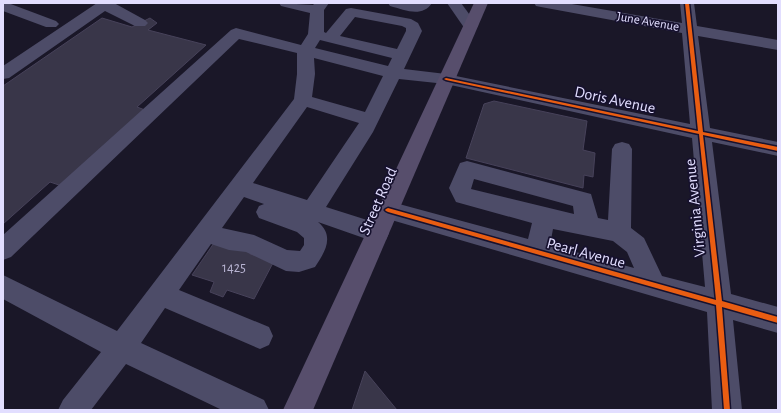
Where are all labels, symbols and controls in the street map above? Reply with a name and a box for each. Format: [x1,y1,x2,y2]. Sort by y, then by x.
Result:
street label: June Avenue [616,10,680,34]
street label: Doris Avenue [573,84,657,116]
street label: Virginia Avenue [682,158,708,258]
street label: Street Road [356,165,400,237]
street label: Pearl Avenue [545,235,627,271]
house number: 1425 [222,261,246,275]

